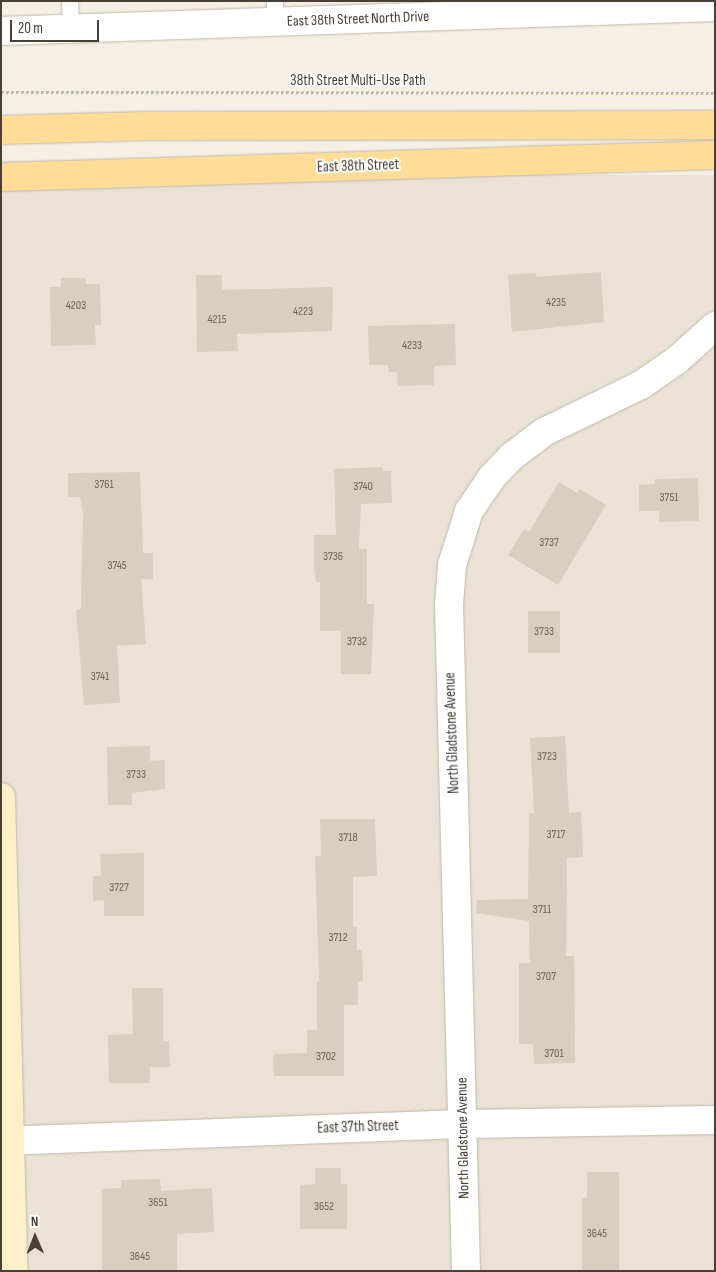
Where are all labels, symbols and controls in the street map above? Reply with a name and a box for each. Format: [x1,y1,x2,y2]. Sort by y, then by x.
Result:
street label: East 38th Street North Drive [287,8,429,30]
scale bar [12,10,101,42]
text: 20 m [18,19,43,38]
street label: 38th Street Multi-Use Path [290,72,426,90]
street label: East 38th Street [317,156,399,176]
house number: 4235 [546,296,566,310]
house number: 4203 [66,299,86,313]
house number: 4223 [293,305,313,319]
house number: 4215 [207,313,227,327]
house number: 4233 [402,339,422,353]
house number: 3761 [94,478,114,492]
house number: 3740 [353,480,373,494]
house number: 3751 [660,491,678,505]
house number: 3737 [539,536,559,550]
house number: 3736 [323,550,343,564]
house number: 3745 [107,559,127,573]
house number: 3733 [534,625,554,639]
house number: 3732 [347,635,367,649]
house number: 3741 [91,670,109,684]
street label: North Gladstone Avenue [441,672,463,794]
house number: 3723 [537,750,557,764]
house number: 3733 [126,768,146,782]
house number: 3717 [547,828,565,842]
house number: 3718 [338,831,358,845]
house number: 3727 [109,881,129,895]
house number: 3711 [533,903,551,917]
house number: 3712 [328,931,348,945]
house number: 3707 [536,970,556,984]
house number: 3701 [544,1047,564,1061]
house number: 3702 [316,1050,336,1064]
street label: North Gladstone Avenue [453,1077,473,1199]
street label: East 37th Street [317,1117,399,1137]
house number: 3651 [148,1196,168,1210]
house number: 3652 [314,1200,334,1214]
north arrow [10,1212,60,1262]
text: N [31,1213,39,1230]
house number: 3645 [587,1227,607,1241]
house number: 3645 [130,1250,150,1264]

